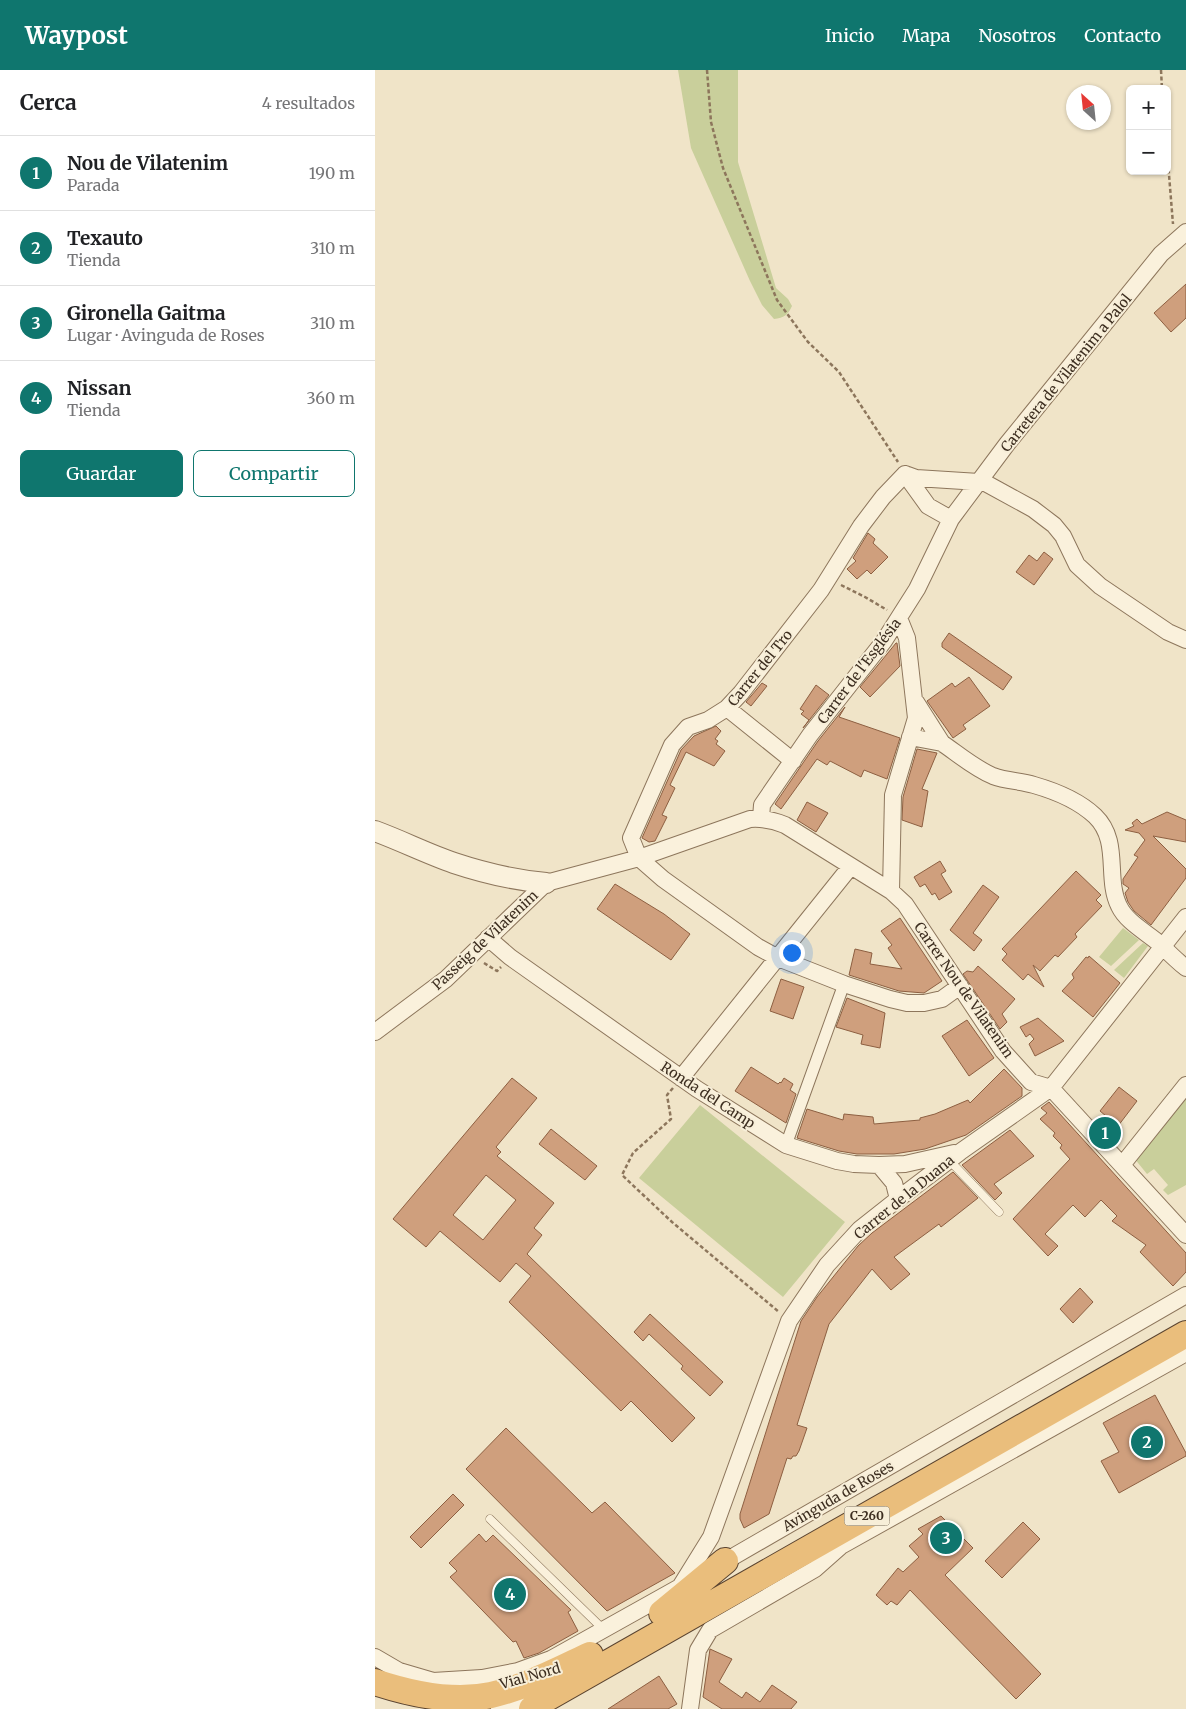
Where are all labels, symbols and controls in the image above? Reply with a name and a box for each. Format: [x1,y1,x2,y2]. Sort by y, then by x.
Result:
text: Waypost [25,20,128,51]
text: Inicio [825,24,874,47]
text: Mapa [902,24,951,47]
text: Nosotros [979,24,1056,47]
text: Contacto [1084,24,1161,47]
north arrow [1066,85,1111,130]
map controls [1126,85,1171,175]
button: + [1126,85,1171,130]
text: Cerca [20,89,77,116]
text: 4 resultados [262,93,355,113]
button: − [1126,130,1171,175]
text: Nou de Vilatenim [67,151,228,175]
text: 1 [32,163,40,183]
text: 190 m [309,163,355,183]
text: Parada [67,175,120,195]
text: Texauto [67,226,143,250]
text: 2 [31,238,41,258]
text: 310 m [310,238,355,258]
text: Tienda [67,250,121,270]
street label: Carretera de Vilatenim a Palol [997,290,1136,456]
text: Gironella Gaitma [67,301,226,325]
text: 3 [31,313,41,333]
text: 310 m [310,313,355,333]
text: Lugar · Avinguda de Roses [67,325,265,345]
text: Nissan [67,376,131,400]
text: 4 [31,388,41,408]
text: 360 m [306,388,355,408]
text: Tienda [67,400,121,420]
button: Guardar [20,450,183,497]
button: Compartir [193,450,355,497]
street label: Carrer de l'Església [813,614,905,727]
street label: Carrer del Tro [724,626,796,710]
street label: Passeig de Vilatenim [428,886,542,994]
street label: Carrer Nou de Vilatenim [910,919,1018,1062]
your location [779,940,805,966]
street label: Ronda del Camp [657,1058,759,1132]
pin: 1 [1089,1114,1121,1152]
street label: Carrer de la Duana [850,1151,958,1243]
pin: 2 [1131,1423,1163,1461]
street label: Avinguda de Roses [778,1457,897,1536]
road number: C-260 [845,1506,889,1525]
pin: 3 [930,1519,962,1557]
pin: 4 [494,1575,526,1613]
street label: Vial Nord [497,1659,563,1693]

